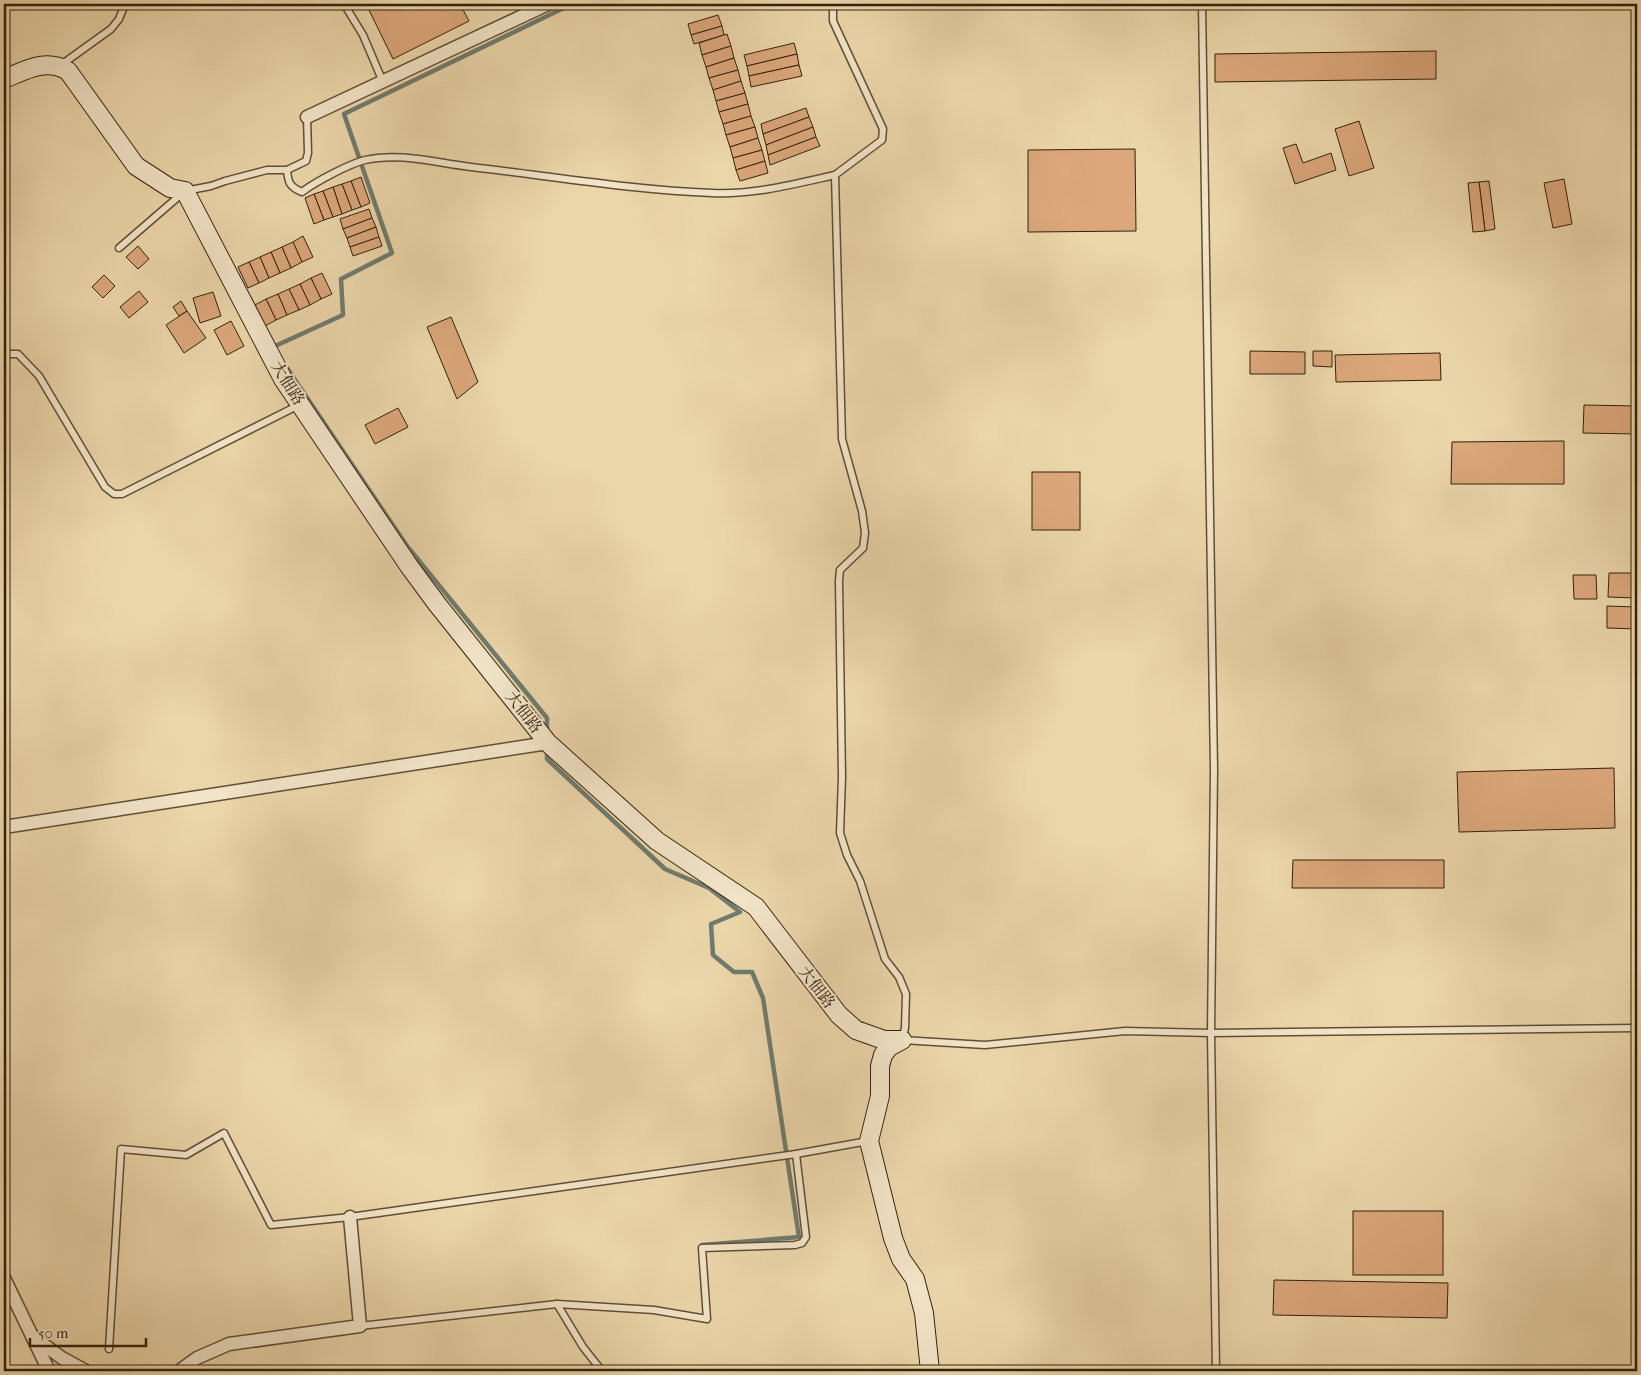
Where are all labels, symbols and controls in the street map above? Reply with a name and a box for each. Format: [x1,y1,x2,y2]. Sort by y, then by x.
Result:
street label: 大佃路 [267,358,309,408]
street label: 大佃路 [502,687,546,737]
street label: 大佃路 [795,962,839,1012]
scale bar [30,1315,146,1347]
text: 50 m [38,1324,69,1342]

